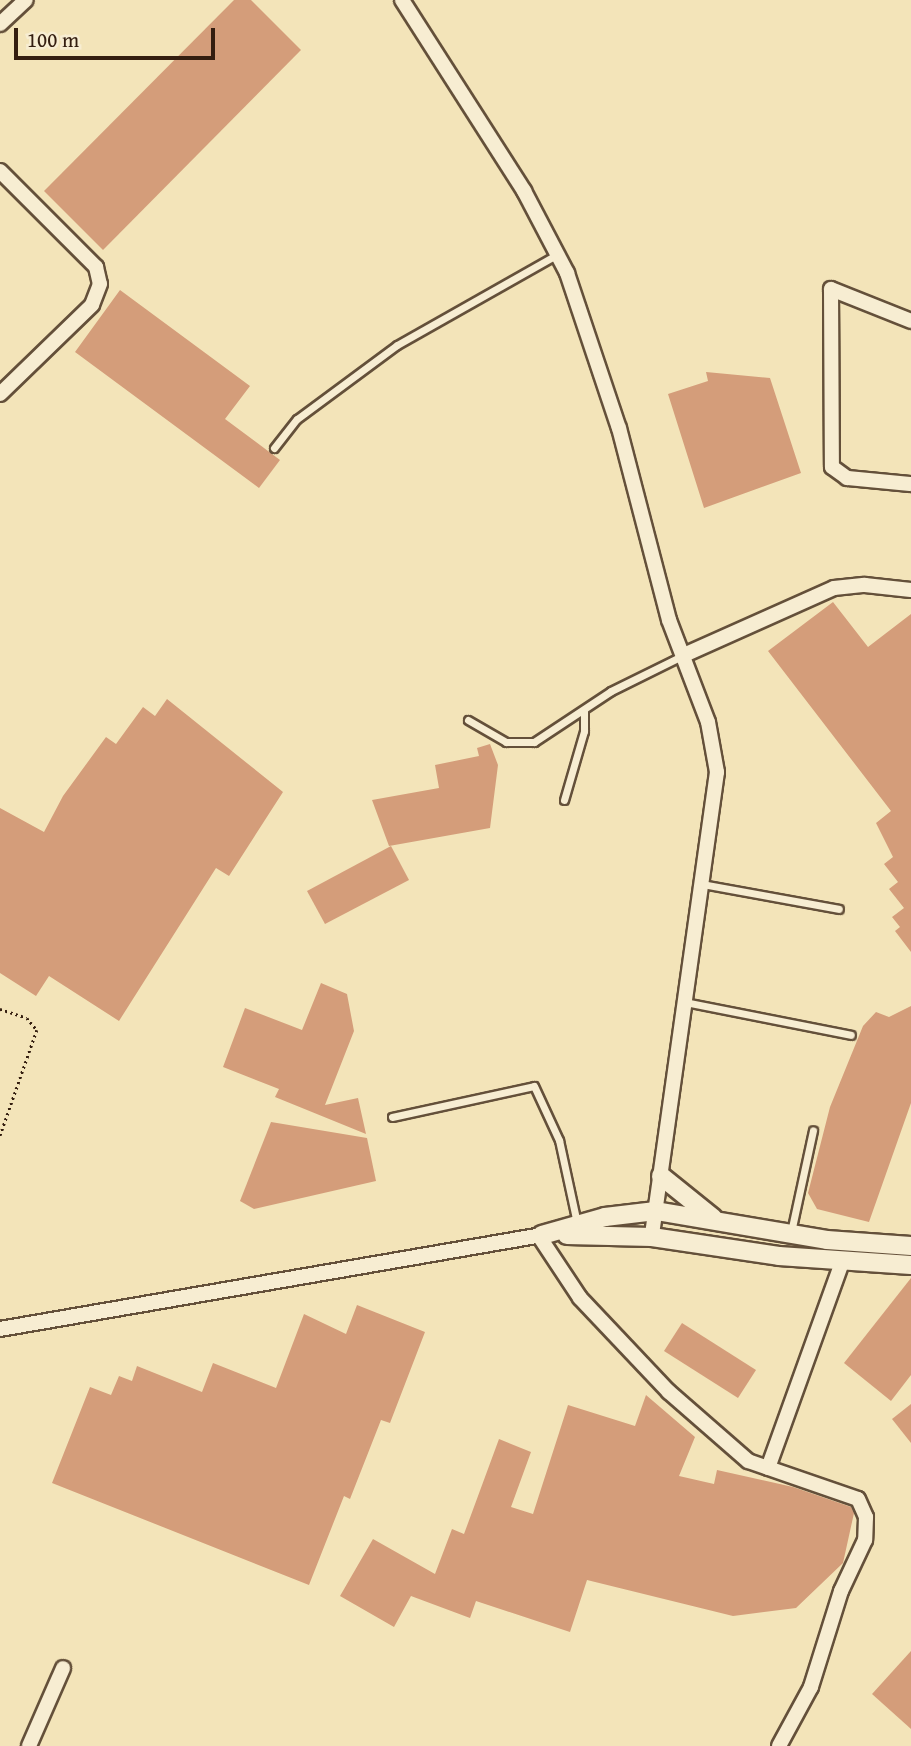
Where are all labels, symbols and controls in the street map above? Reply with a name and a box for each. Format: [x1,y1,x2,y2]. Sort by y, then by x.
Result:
scale bar [18,14,219,58]
text: 100 m [27,24,79,55]

